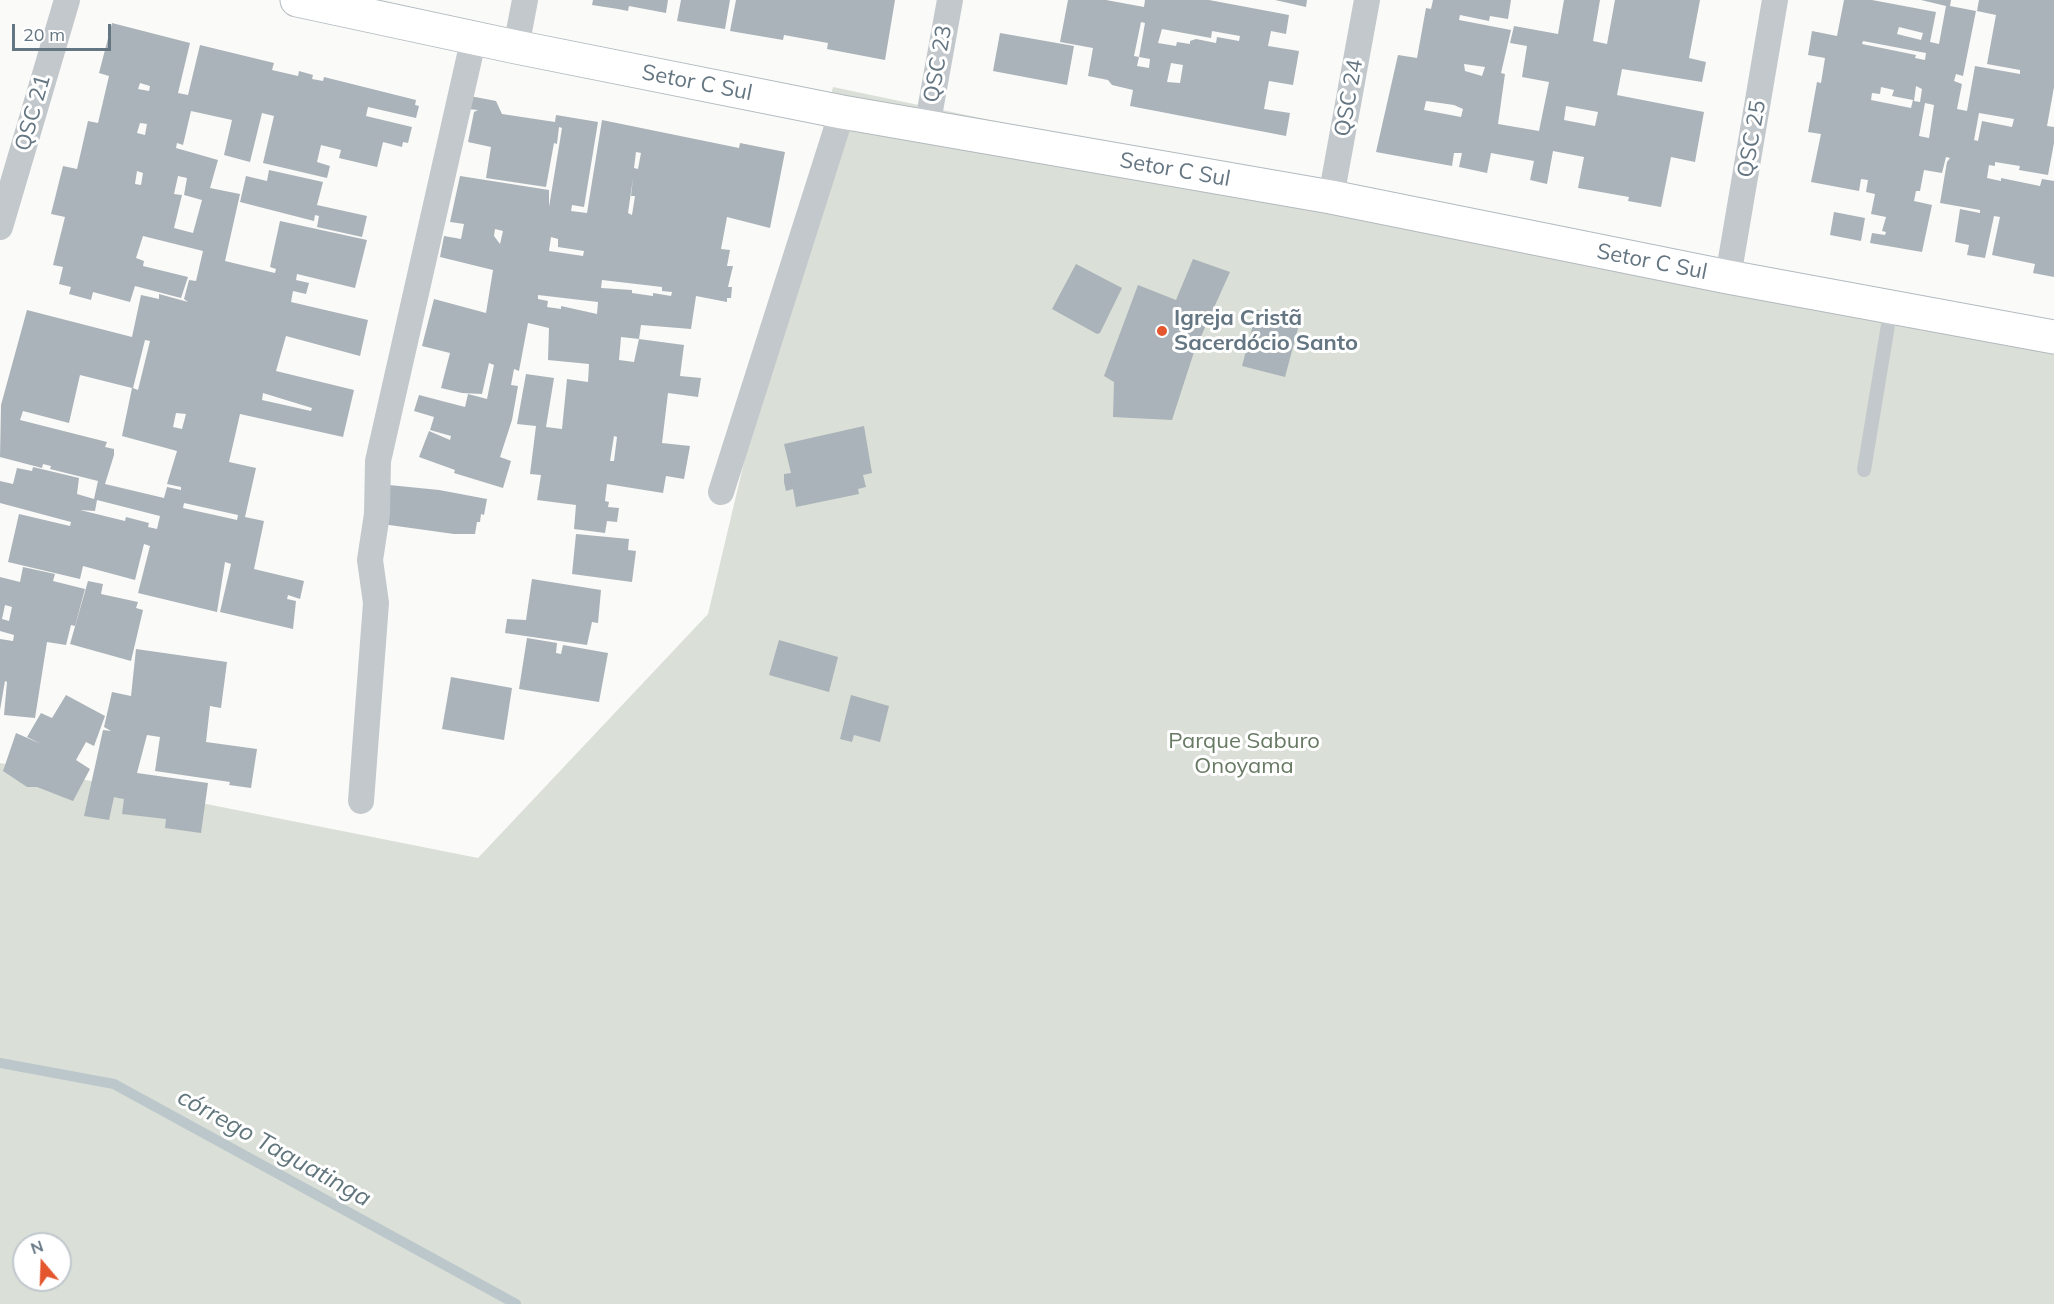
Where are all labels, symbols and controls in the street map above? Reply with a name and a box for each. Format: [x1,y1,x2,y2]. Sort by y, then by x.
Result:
scale bar [15,12,114,50]
text: 20 m [23,23,65,46]
street label: QSC 23 [918,23,958,105]
street label: QSC 24 [1329,57,1369,139]
street label: Setor C Sul [640,59,754,107]
street label: QSC 21 [10,72,56,154]
street label: QSC 25 [1732,98,1772,180]
street label: Setor C Sul [1118,147,1232,193]
street label: Setor C Sul [1595,238,1709,286]
place label: Igreja Cristã Sacerdócio Santo [1174,305,1358,356]
marker: Igreja Cristã Sacerdócio Santo [1155,324,1169,338]
park label: Parque Saburo Onoyama [1168,728,1320,780]
water label: córrego Taguatinga [172,1083,376,1213]
north arrow [12,1232,72,1292]
text: N [28,1235,46,1258]

